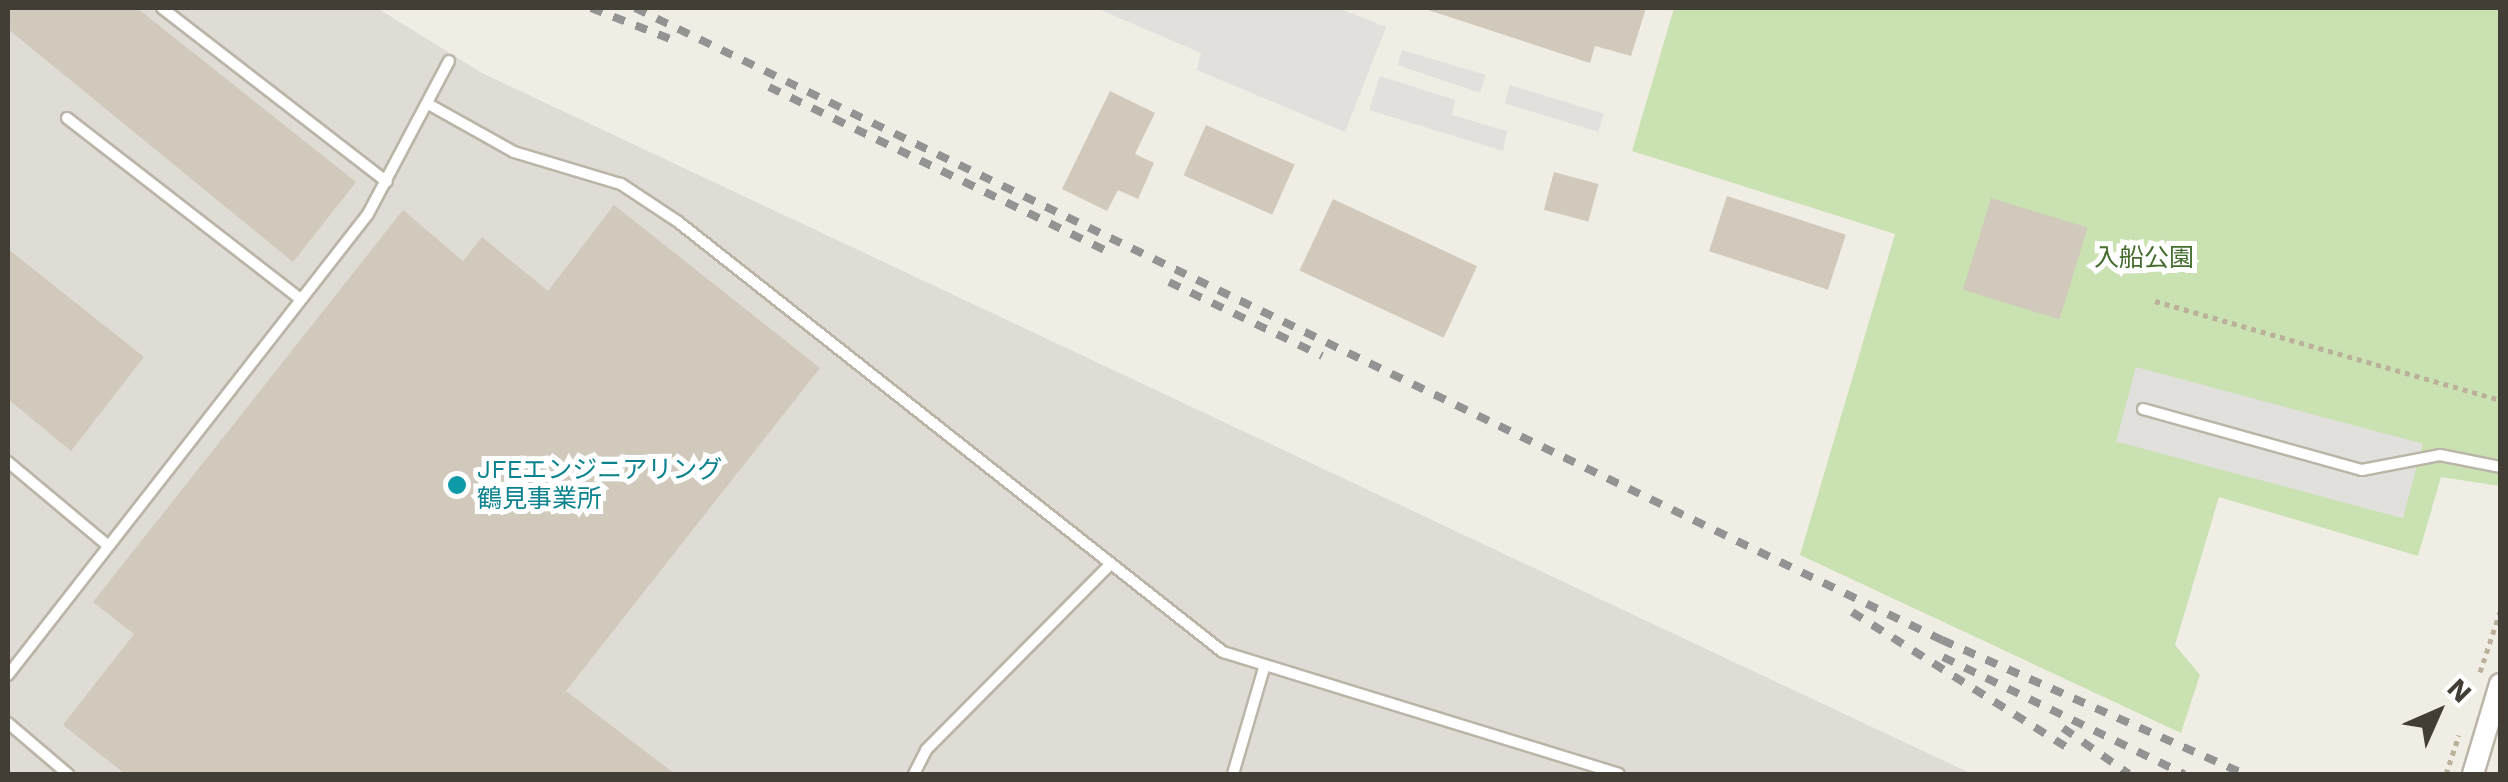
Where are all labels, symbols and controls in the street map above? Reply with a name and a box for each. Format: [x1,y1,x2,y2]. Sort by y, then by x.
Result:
park label: 入船公園 [2094,243,2194,273]
place label: JFEエンジニアリング 鶴見事業所 [477,456,722,515]
marker: JFEエンジニアリング 鶴見事業所 [446,474,468,496]
north arrow [2388,662,2488,762]
text: N [2441,671,2479,709]

